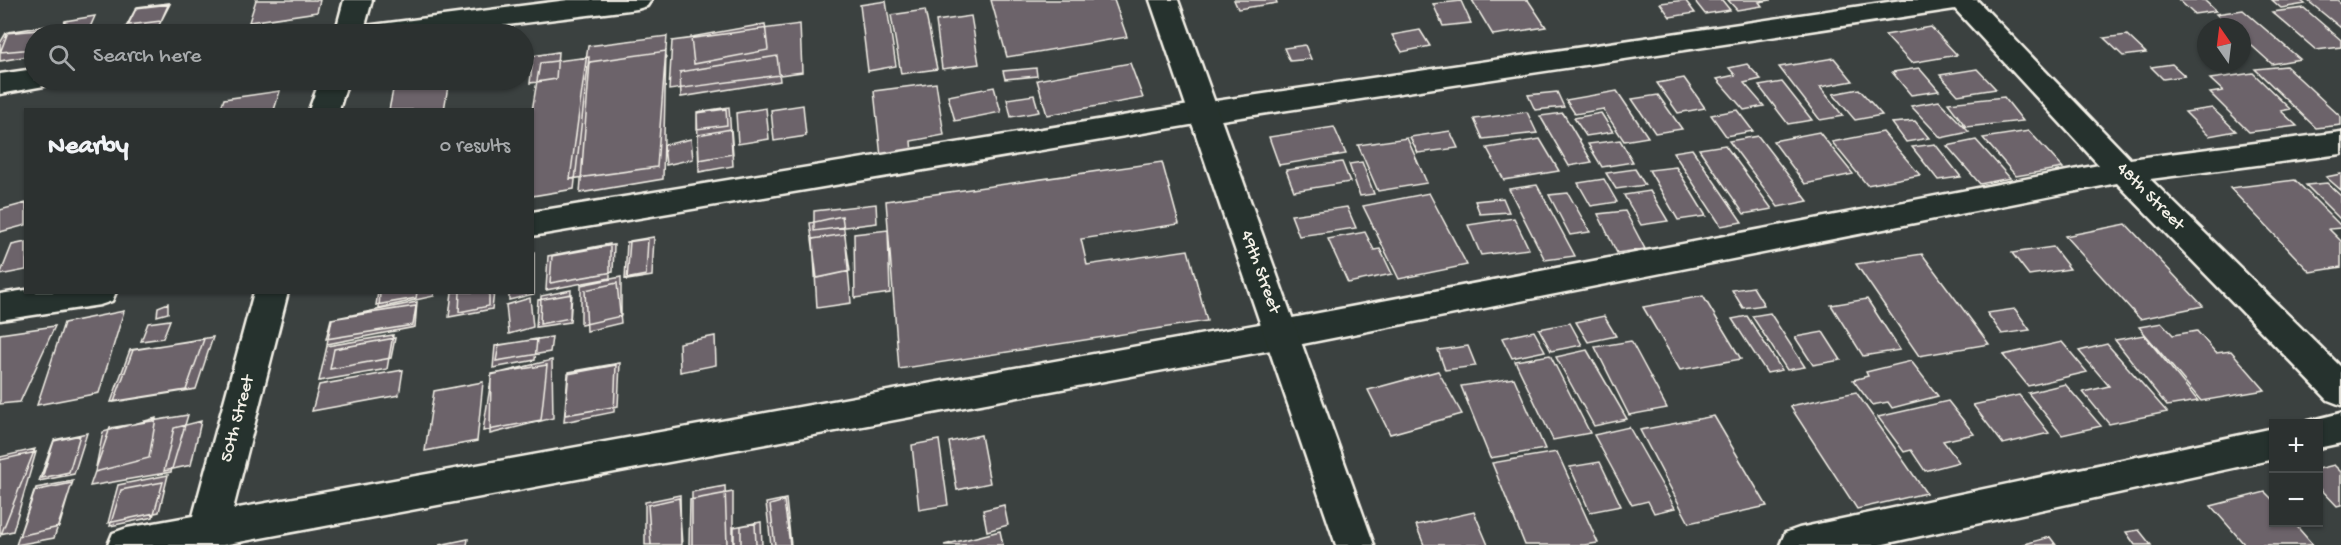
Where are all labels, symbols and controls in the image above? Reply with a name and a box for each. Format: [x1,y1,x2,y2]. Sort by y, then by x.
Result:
north arrow [2197,18,2251,72]
search box [24,24,534,90]
icon: search [45,41,78,74]
text: Search here [93,44,201,70]
text: Nearby [48,132,129,163]
text: 0 results [440,136,510,159]
street label: 48th Street [2112,159,2190,237]
street label: 49th Street [1235,228,1285,318]
street label: 50th Street [216,372,260,465]
map controls [2269,419,2323,527]
button: + [2269,419,2323,473]
button: − [2269,473,2323,527]

